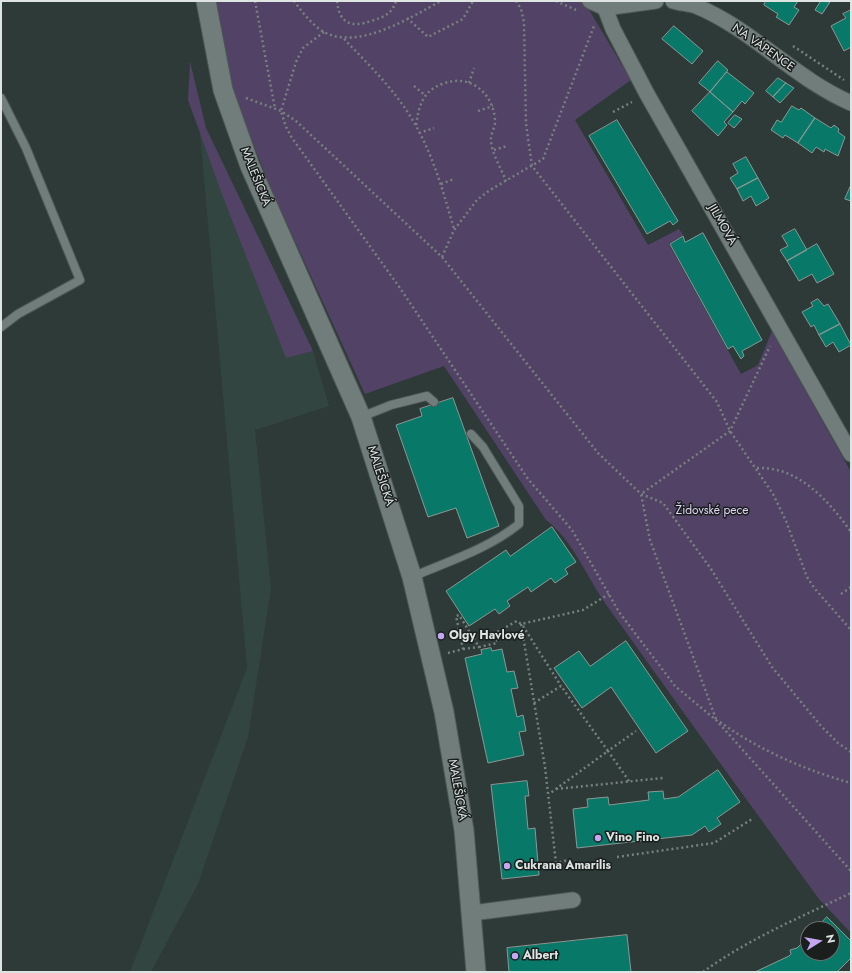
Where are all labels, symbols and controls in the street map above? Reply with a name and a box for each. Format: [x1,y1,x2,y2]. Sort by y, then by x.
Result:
street label: NA VÁPENCE [729,21,797,75]
street label: MALEŠICKÁ [237,146,273,208]
street label: JILMOVÁ [705,202,739,248]
street label: MALEŠICKÁ [364,444,396,508]
park label: Židovské pece [676,504,748,518]
place label: Olgy Havlové [449,629,525,643]
marker: Olgy Havlové [436,631,446,641]
street label: MALEŠICKÁ [445,758,469,822]
place label: Vino Fino [606,831,660,845]
marker: Vino Fino [593,833,603,843]
place label: Cukrana Amarilis [515,859,611,873]
marker: Cukrana Amarilis [502,861,512,871]
north arrow [800,921,840,961]
text: N [822,933,839,945]
place label: Albert [523,949,558,963]
marker: Albert [510,951,520,961]

